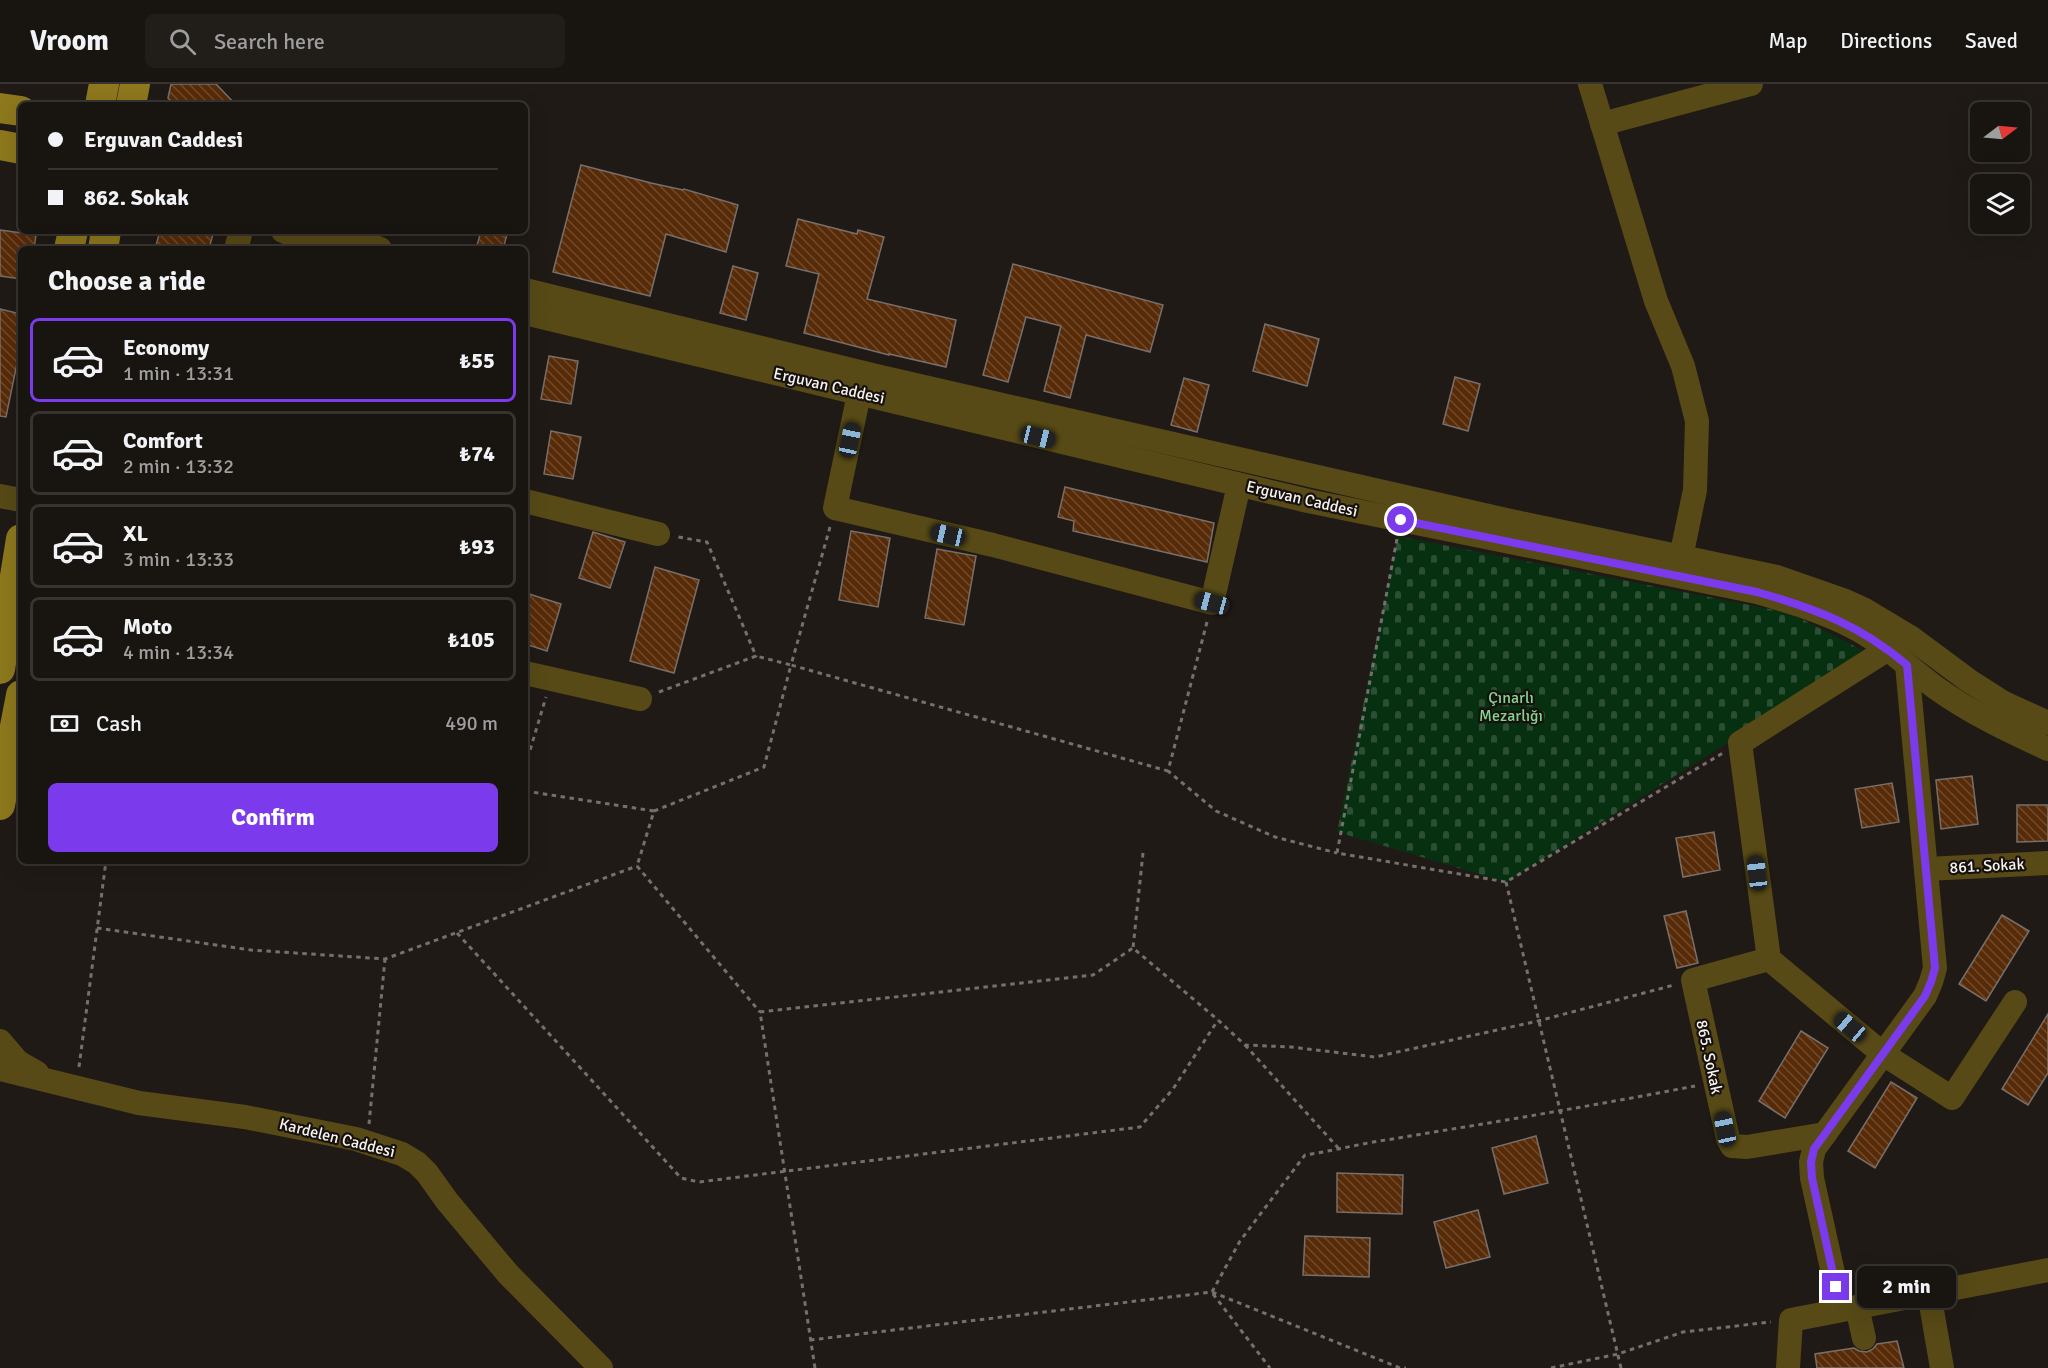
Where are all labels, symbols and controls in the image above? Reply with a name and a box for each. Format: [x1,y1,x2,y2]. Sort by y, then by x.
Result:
search box [145,14,565,68]
text: Vroom [30,24,109,58]
icon: search [166,25,199,58]
text: Search here [214,28,325,55]
text: Map [1769,28,1807,54]
text: Directions [1840,28,1932,54]
text: Saved [1965,28,2018,54]
north arrow [1970,102,2030,162]
map controls [1970,102,2030,234]
text: Erguvan Caddesi [84,126,243,153]
button: layers [1970,174,2030,234]
text: 862. Sokak [84,184,189,211]
text: Choose a ride [48,265,206,298]
icon: car [51,333,105,387]
text: Economy [123,334,209,361]
text: ₺55 [459,347,495,374]
text: 1 min · 13:31 [123,361,234,386]
street label: Erguvan Caddesi [771,363,887,409]
car [837,421,863,459]
car [1018,424,1058,450]
icon: car [51,426,105,480]
text: Comfort [123,427,203,454]
text: ₺74 [459,440,495,467]
text: 2 min · 13:32 [123,454,234,479]
street label: Erguvan Caddesi [1244,476,1360,522]
route start [1387,506,1414,533]
icon: car [51,519,105,573]
text: XL [123,520,148,547]
car [928,522,968,548]
text: ₺93 [459,533,495,560]
text: 3 min · 13:33 [123,547,234,572]
car [1192,590,1232,616]
icon: car [51,612,105,666]
text: Moto [123,613,172,640]
text: ₺105 [447,626,495,653]
text: 4 min · 13:34 [123,640,234,665]
park label: Çınarlı Mezarlığı [1479,688,1543,726]
icon: cash [48,707,81,740]
text: Cash [96,710,142,737]
text: 490 m [445,711,498,736]
button: Confirm [48,783,498,852]
car [1746,854,1768,892]
street label: 861. Sokak [1949,854,2025,878]
car [1830,1009,1870,1045]
street label: 865. Sokak [1691,1018,1727,1096]
car [1712,1110,1738,1148]
street label: Kardelen Caddesi [277,1114,397,1162]
callout: 2 min [1857,1266,1956,1308]
route end [1822,1273,1849,1300]
text: 2 min [1882,1274,1931,1299]

